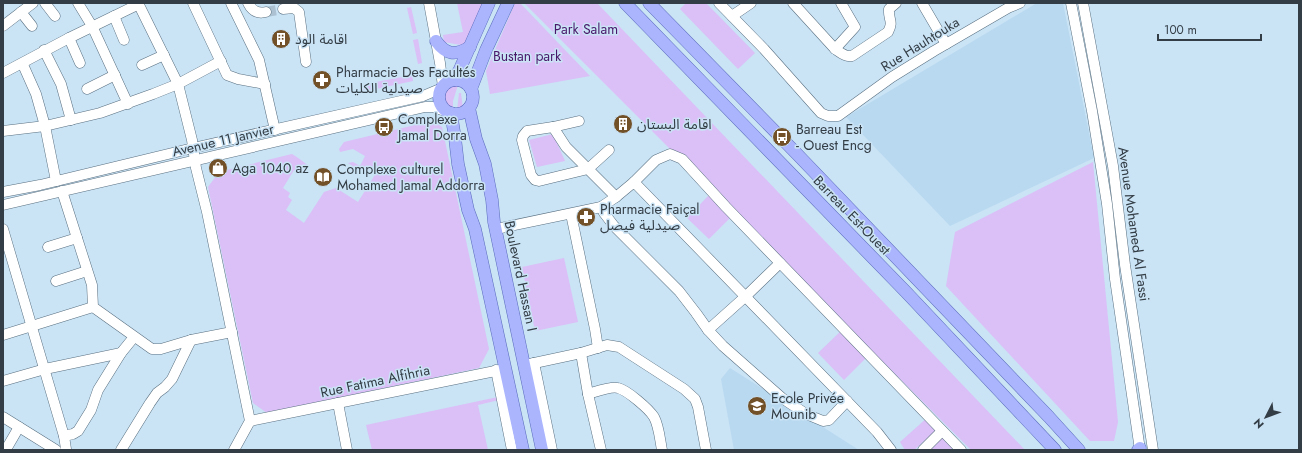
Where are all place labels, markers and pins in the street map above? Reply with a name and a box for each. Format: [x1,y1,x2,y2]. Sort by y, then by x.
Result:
building icon: اقامة الود [270,28,292,50]
place label: اقامة الود [295,29,347,49]
place label: Pharmacie Des Facultés صيدلية الكليات [336,62,476,98]
pharmacy icon: Pharmacie Des Facultés صيدلية الكليات [311,69,333,91]
place label: Complexe Jamal Dorra [396,109,467,145]
building icon: اقامة البستان [612,113,634,135]
place label: اقامة البستان [637,114,712,134]
bus stop icon: Complexe Jamal Dorra [373,116,395,138]
place label: Barreau Est - Ouest Encg [796,119,872,155]
bus stop icon: Barreau Est - Ouest Encg [771,126,793,148]
shop icon: Aga 1040 az [207,157,229,179]
place label: Aga 1040 az [232,158,309,178]
place label: Complexe culturel Mohamed Jamal Addorra [337,159,485,195]
library icon: Complexe culturel Mohamed Jamal Addorra [312,166,334,188]
place label: Pharmacie Faiçal صيدلية فيصل [600,199,700,235]
pharmacy icon: Pharmacie Faiçal صيدلية فيصل [575,206,597,228]
place label: Ecole Privée Mounib [771,388,844,424]
school or university icon: Ecole Privée Mounib [746,395,768,417]

